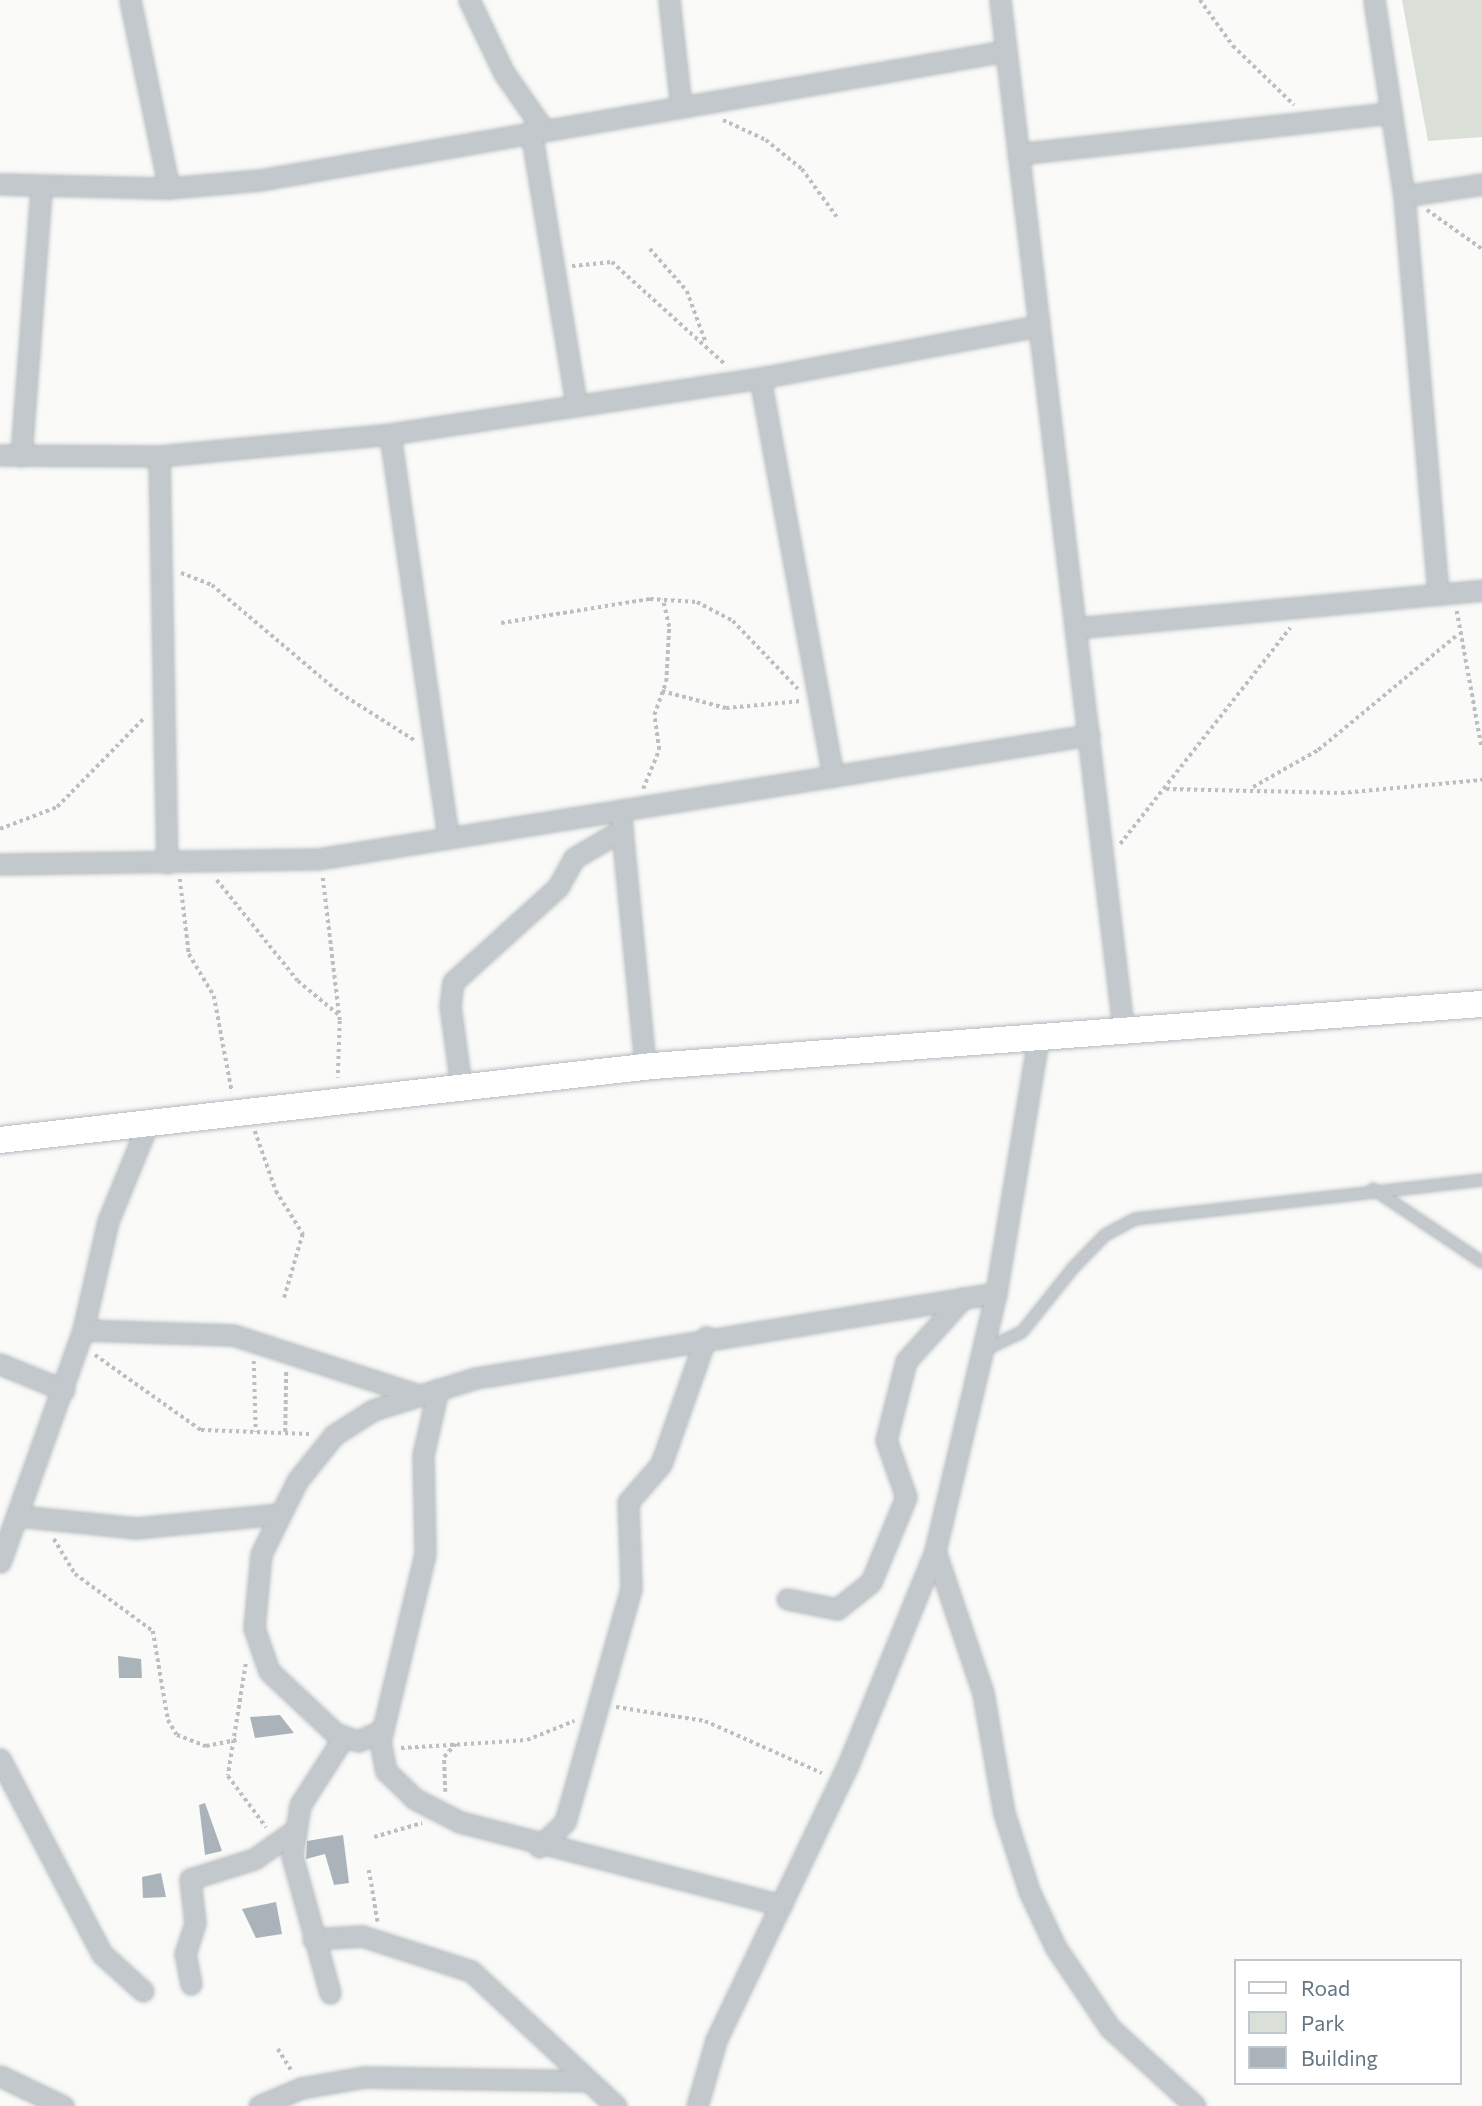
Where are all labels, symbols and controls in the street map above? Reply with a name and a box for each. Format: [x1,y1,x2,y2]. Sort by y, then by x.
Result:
legend [1234,1959,1461,2085]
text: Road [1301,1975,1350,2000]
text: Park [1301,2010,1345,2035]
text: Building [1301,2045,1378,2070]

